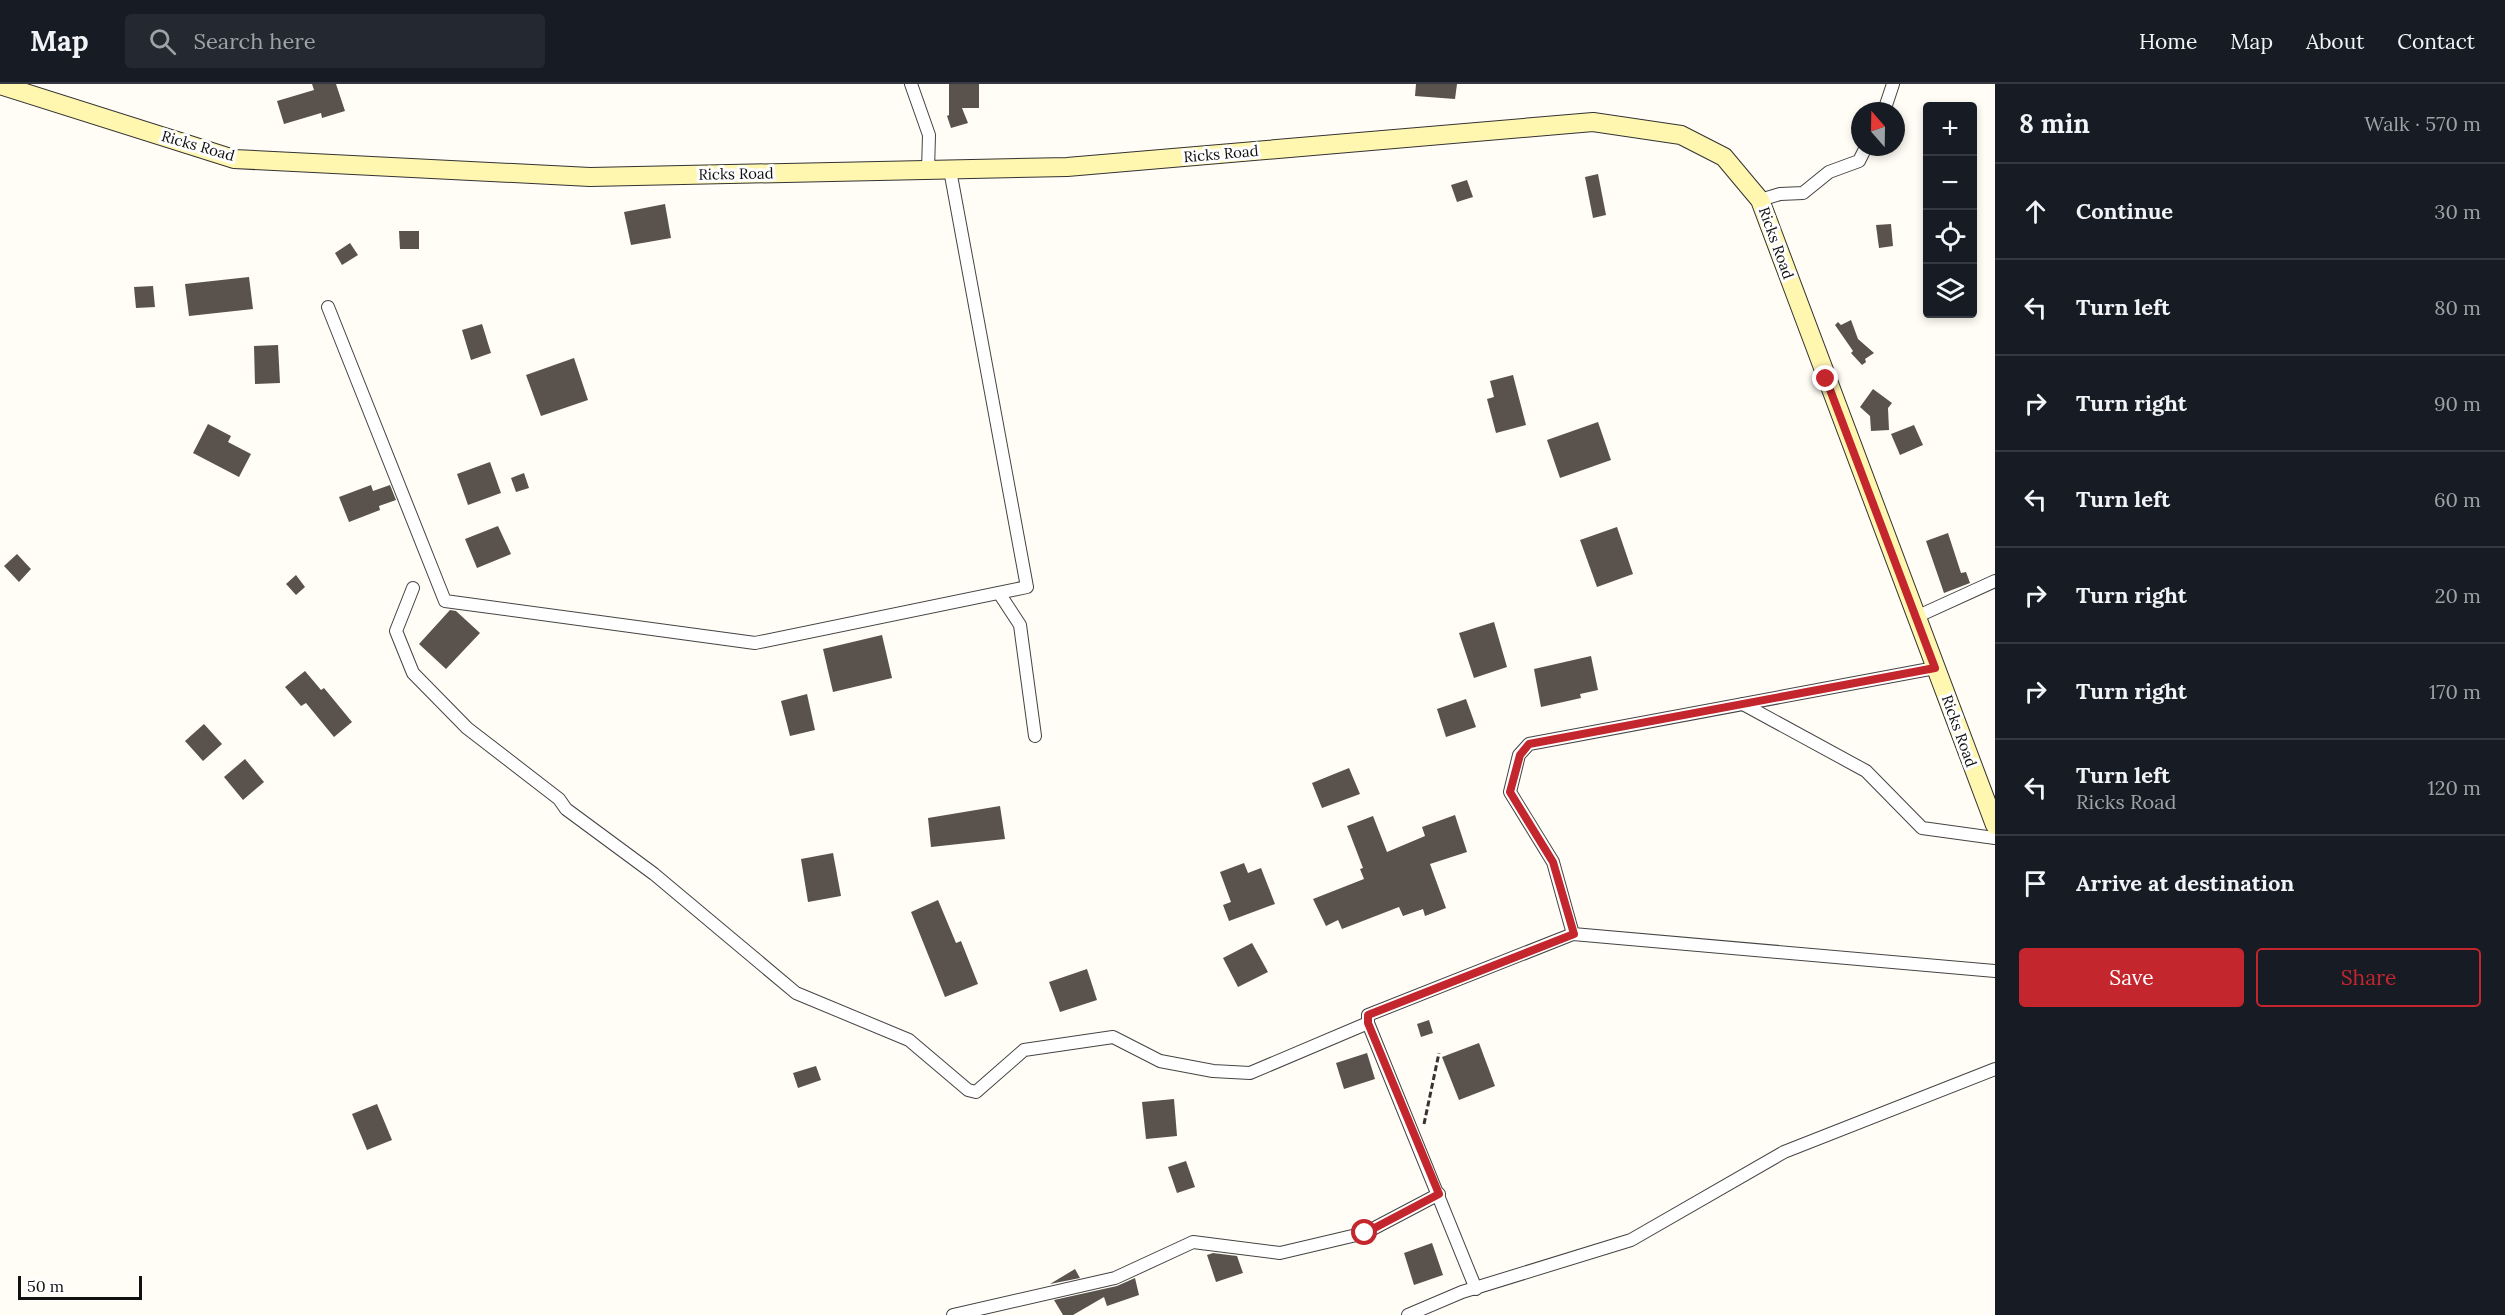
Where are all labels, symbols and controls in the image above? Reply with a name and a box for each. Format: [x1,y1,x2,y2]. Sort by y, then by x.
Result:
search box [125,14,545,68]
text: Map [30,23,89,59]
icon: search [146,25,179,58]
text: Search here [194,27,316,55]
text: Home [2139,28,2197,55]
text: Map [2230,28,2273,55]
text: About [2306,28,2364,55]
text: Contact [2397,28,2475,55]
north arrow [1851,102,1905,156]
map controls [1923,102,1977,318]
button: + [1923,102,1977,156]
text: 8 min [2019,107,2090,140]
text: Walk · 570 m [2364,111,2481,136]
street label: Ricks Road [159,126,237,165]
street label: Ricks Road [1183,141,1259,166]
button: − [1923,156,1977,210]
street label: Ricks Road [698,163,774,184]
icon: ahead [2019,195,2052,228]
text: Continue [2076,197,2173,225]
text: 30 m [2434,199,2481,224]
street label: Ricks Road [1755,204,1798,282]
button: locate [1923,210,1977,264]
button: layers [1923,264,1977,318]
icon: left [2019,291,2052,324]
text: Turn left [2076,293,2170,321]
text: 80 m [2434,295,2481,320]
route end [1812,365,1838,391]
icon: right [2019,387,2052,420]
text: Turn right [2076,389,2187,417]
text: 90 m [2434,391,2481,416]
icon: left [2019,483,2052,516]
text: Turn left [2076,485,2170,513]
text: 60 m [2434,487,2481,512]
icon: right [2019,579,2052,612]
text: Turn right [2076,581,2187,609]
text: 20 m [2435,583,2481,608]
icon: right [2019,675,2052,708]
text: Turn right [2076,677,2187,705]
text: 170 m [2429,679,2481,704]
street label: Ricks Road [1938,692,1981,770]
text: Turn left [2076,761,2170,789]
icon: left [2019,771,2052,804]
text: 120 m [2427,775,2481,800]
text: Ricks Road [2076,789,2176,814]
icon: arrive [2019,867,2052,900]
text: Arrive at destination [2076,869,2294,897]
button: Save [2019,948,2244,1007]
button: Share [2256,948,2481,1007]
route start [1351,1219,1377,1245]
scale bar [18,1273,142,1300]
text: 50 m [27,1276,64,1296]

